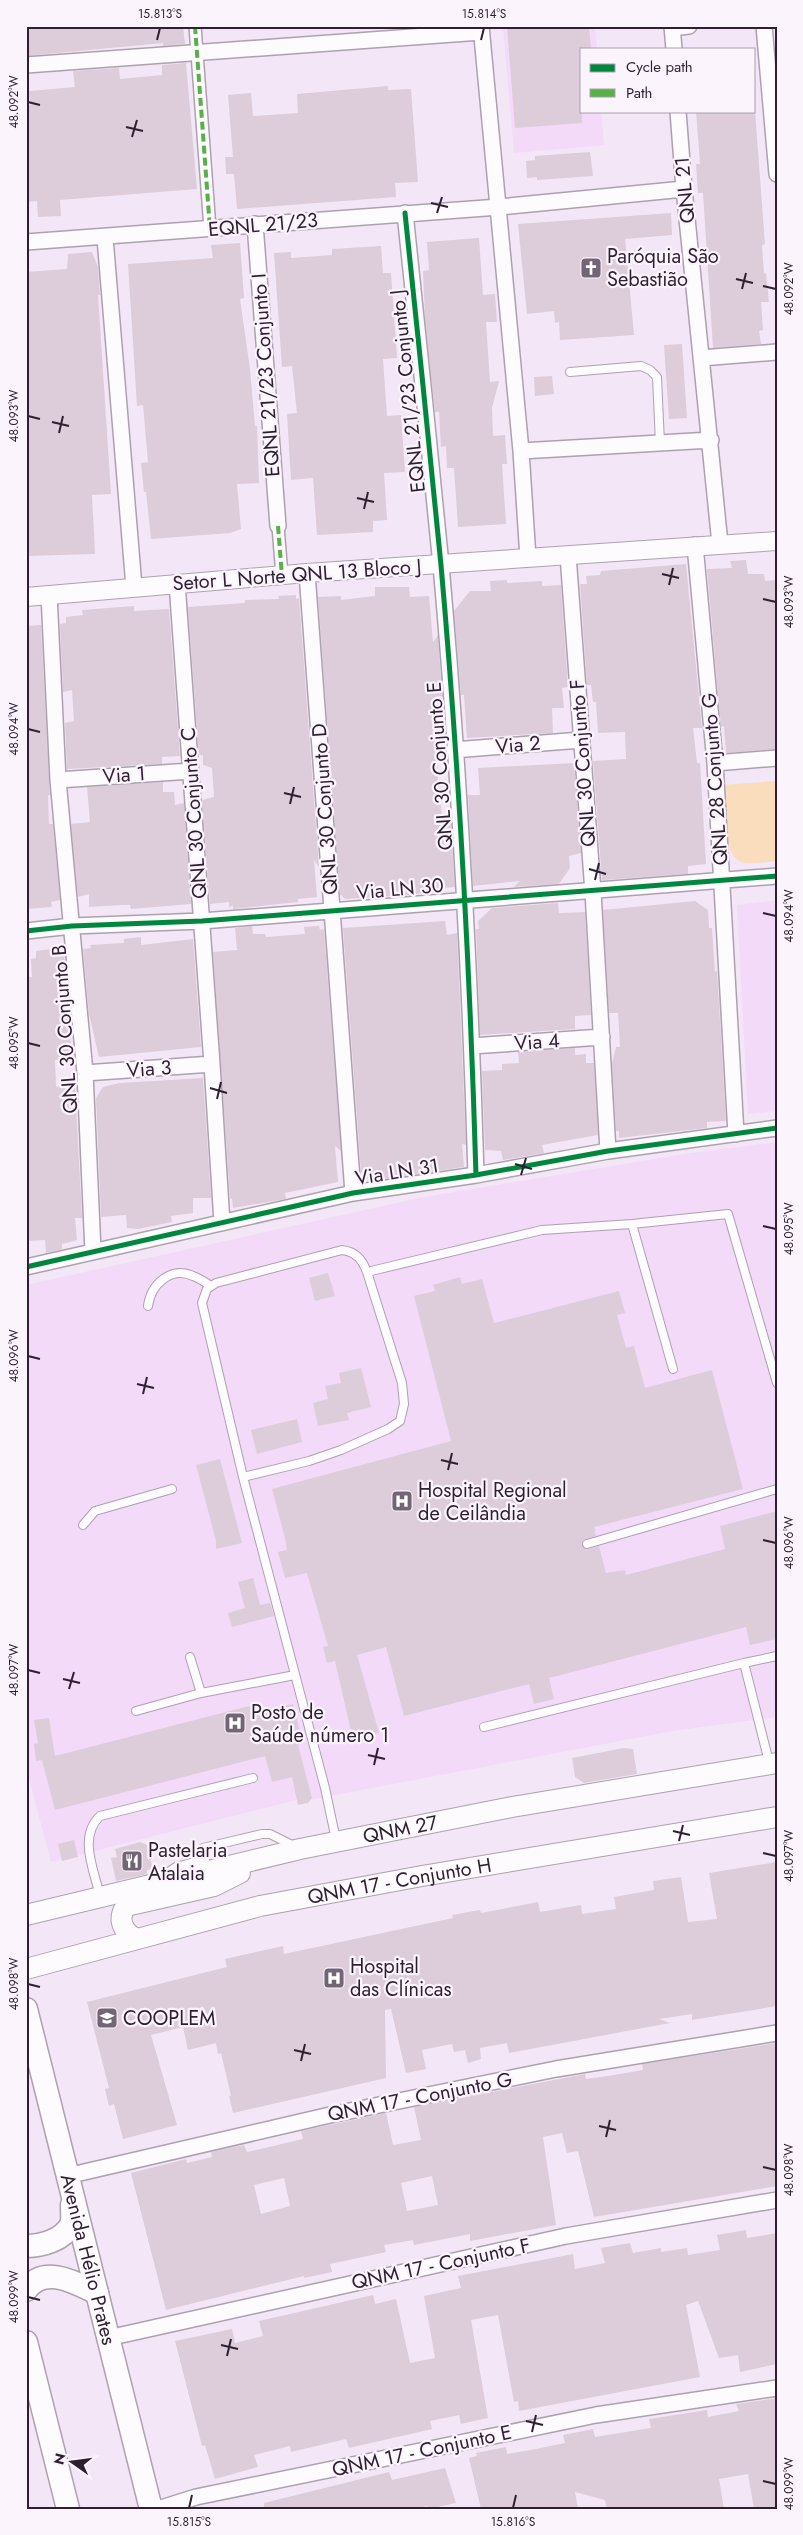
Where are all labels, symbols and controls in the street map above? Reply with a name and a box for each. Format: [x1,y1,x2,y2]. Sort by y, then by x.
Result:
text: 15.813°S [138,5,183,23]
text: 15.814°S [462,5,507,23]
legend [580,48,756,112]
text: Cycle path [626,56,693,78]
text: 48.092°W [5,75,23,129]
text: Path [626,82,652,104]
street label: QNL 21 [668,156,702,224]
street label: EQNL 21/23 [207,206,319,244]
place label: Paróquia São Sebastião [607,242,719,294]
church icon: Paróquia São Sebastião [579,256,603,280]
text: 48.092°W [780,262,798,316]
street label: EQNL 21/23 Conjunto I [244,272,288,478]
street label: EQNL 21/23 Conjunto J [383,288,433,494]
text: 48.093°W [5,389,23,442]
street label: Setor L Norte QNL 13 Bloco J [172,552,422,598]
text: 48.093°W [780,575,798,628]
street label: QNL 30 Conjunto F [563,678,603,848]
street label: QNL 30 Conjunto E [420,681,460,851]
street label: QNL 28 Conjunto G [695,692,735,866]
text: 48.094°W [5,702,23,756]
street label: QNL 30 Conjunto D [305,722,345,896]
street label: QNL 30 Conjunto C [174,726,214,900]
street label: Via 2 [494,729,542,761]
street label: Via 1 [102,759,146,791]
street label: Via LN 30 [355,871,445,907]
text: 48.094°W [780,889,798,943]
street label: QNL 30 Conjunto B [45,944,85,1114]
text: 48.095°W [5,1016,23,1070]
street label: Via 4 [513,1026,561,1058]
street label: Via 3 [126,1053,172,1085]
street label: Via LN 31 [353,1151,441,1193]
text: 48.095°W [780,1202,798,1256]
text: 48.096°W [5,1329,23,1383]
place label: Hospital Regional de Ceilândia [418,1476,567,1528]
hospital icon: Hospital Regional de Ceilândia [390,1489,414,1513]
text: 48.096°W [780,1516,798,1570]
text: 48.097°W [5,1644,23,1696]
place label: Posto de Saúde número 1 [251,1698,389,1750]
hospital icon: Posto de Saúde número 1 [223,1711,247,1735]
street label: QNM 27 [360,1807,441,1851]
text: 48.097°W [780,1830,798,1882]
place label: Pastelaria Atalaia [148,1836,227,1888]
restaurant icon: Pastelaria Atalaia [120,1849,144,1873]
street label: QNM 17 - Conjunto H [305,1850,494,1911]
place label: Hospital das Clínicas [350,1952,452,2004]
text: 48.098°W [5,1957,23,2010]
hospital icon: Hospital das Clínicas [322,1966,346,1990]
place label: COOPLEM [123,2004,215,2033]
school or university icon: COOPLEM [95,2006,119,2030]
street label: QNM 17 - Conjunto G [325,2065,515,2129]
text: 48.098°W [780,2143,798,2196]
street label: Avenida Hélio Prates [53,2171,124,2348]
street label: QNM 17 - Conjunto F [349,2231,533,2297]
text: 48.099°W [5,2270,23,2324]
street label: QNM 17 - Conjunto E [329,2418,515,2484]
north arrow [48,2438,98,2488]
text: N [48,2451,70,2467]
text: 48.099°W [780,2457,798,2511]
text: 15.815°S [167,2513,212,2531]
text: 15.816°S [491,2513,536,2531]

